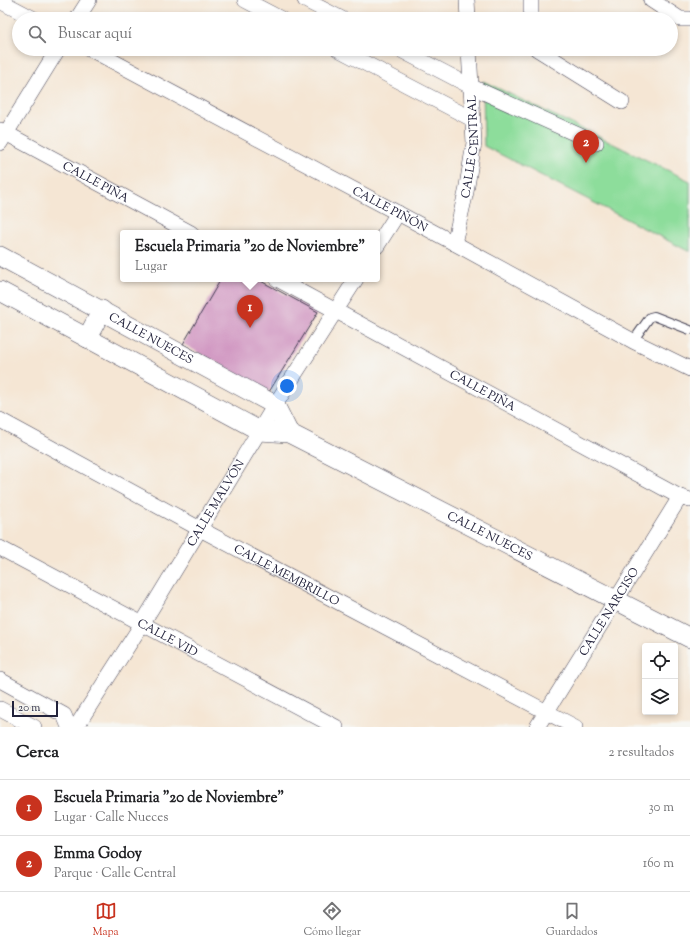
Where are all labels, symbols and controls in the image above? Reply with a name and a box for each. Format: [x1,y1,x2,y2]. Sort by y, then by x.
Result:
search box [12,12,678,56]
icon: search [26,23,48,45]
text: Buscar aquí [58,24,132,45]
street label: CALLE CENTRAL [457,95,484,200]
pin: 2 [573,130,599,163]
street label: CALLE PIÑA [59,157,132,208]
street label: CALLE PIÑÓN [349,182,431,237]
popup [120,230,380,282]
text: Escuela Primaria "20 de Noviembre" [135,237,365,258]
text: Lugar [135,258,167,276]
pin: 1 [237,295,263,328]
street label: CALLE NUECES [105,309,196,369]
street label: CALLE PIÑA [446,366,519,417]
your location [277,376,297,396]
street label: CALLE MALVÓN [183,456,250,550]
street label: CALLE NUECES [444,507,535,566]
street label: CALLE MEMBRILLO [230,540,343,611]
street label: CALLE NARCISO [575,564,644,660]
street label: CALLE VID [134,615,201,662]
map controls [642,643,678,715]
button: locate [642,643,678,679]
button: layers [642,679,678,715]
scale bar [12,699,58,718]
text: 20 m [18,700,40,716]
text: Cerca [16,741,59,765]
text: 2 resultados [608,744,674,762]
text: Escuela Primaria "20 de Noviembre" [54,788,284,809]
text: 1 [27,799,31,817]
text: 30 m [648,799,674,817]
text: Lugar · Calle Nueces [54,809,168,827]
text: Emma Godoy [54,844,142,865]
text: 2 [26,855,32,873]
text: 160 m [643,855,674,873]
text: Parque · Calle Central [54,865,176,883]
tab: Mapa [92,900,119,940]
tab: Cómo llegar [303,900,361,940]
tab: Guardados [546,900,598,940]

